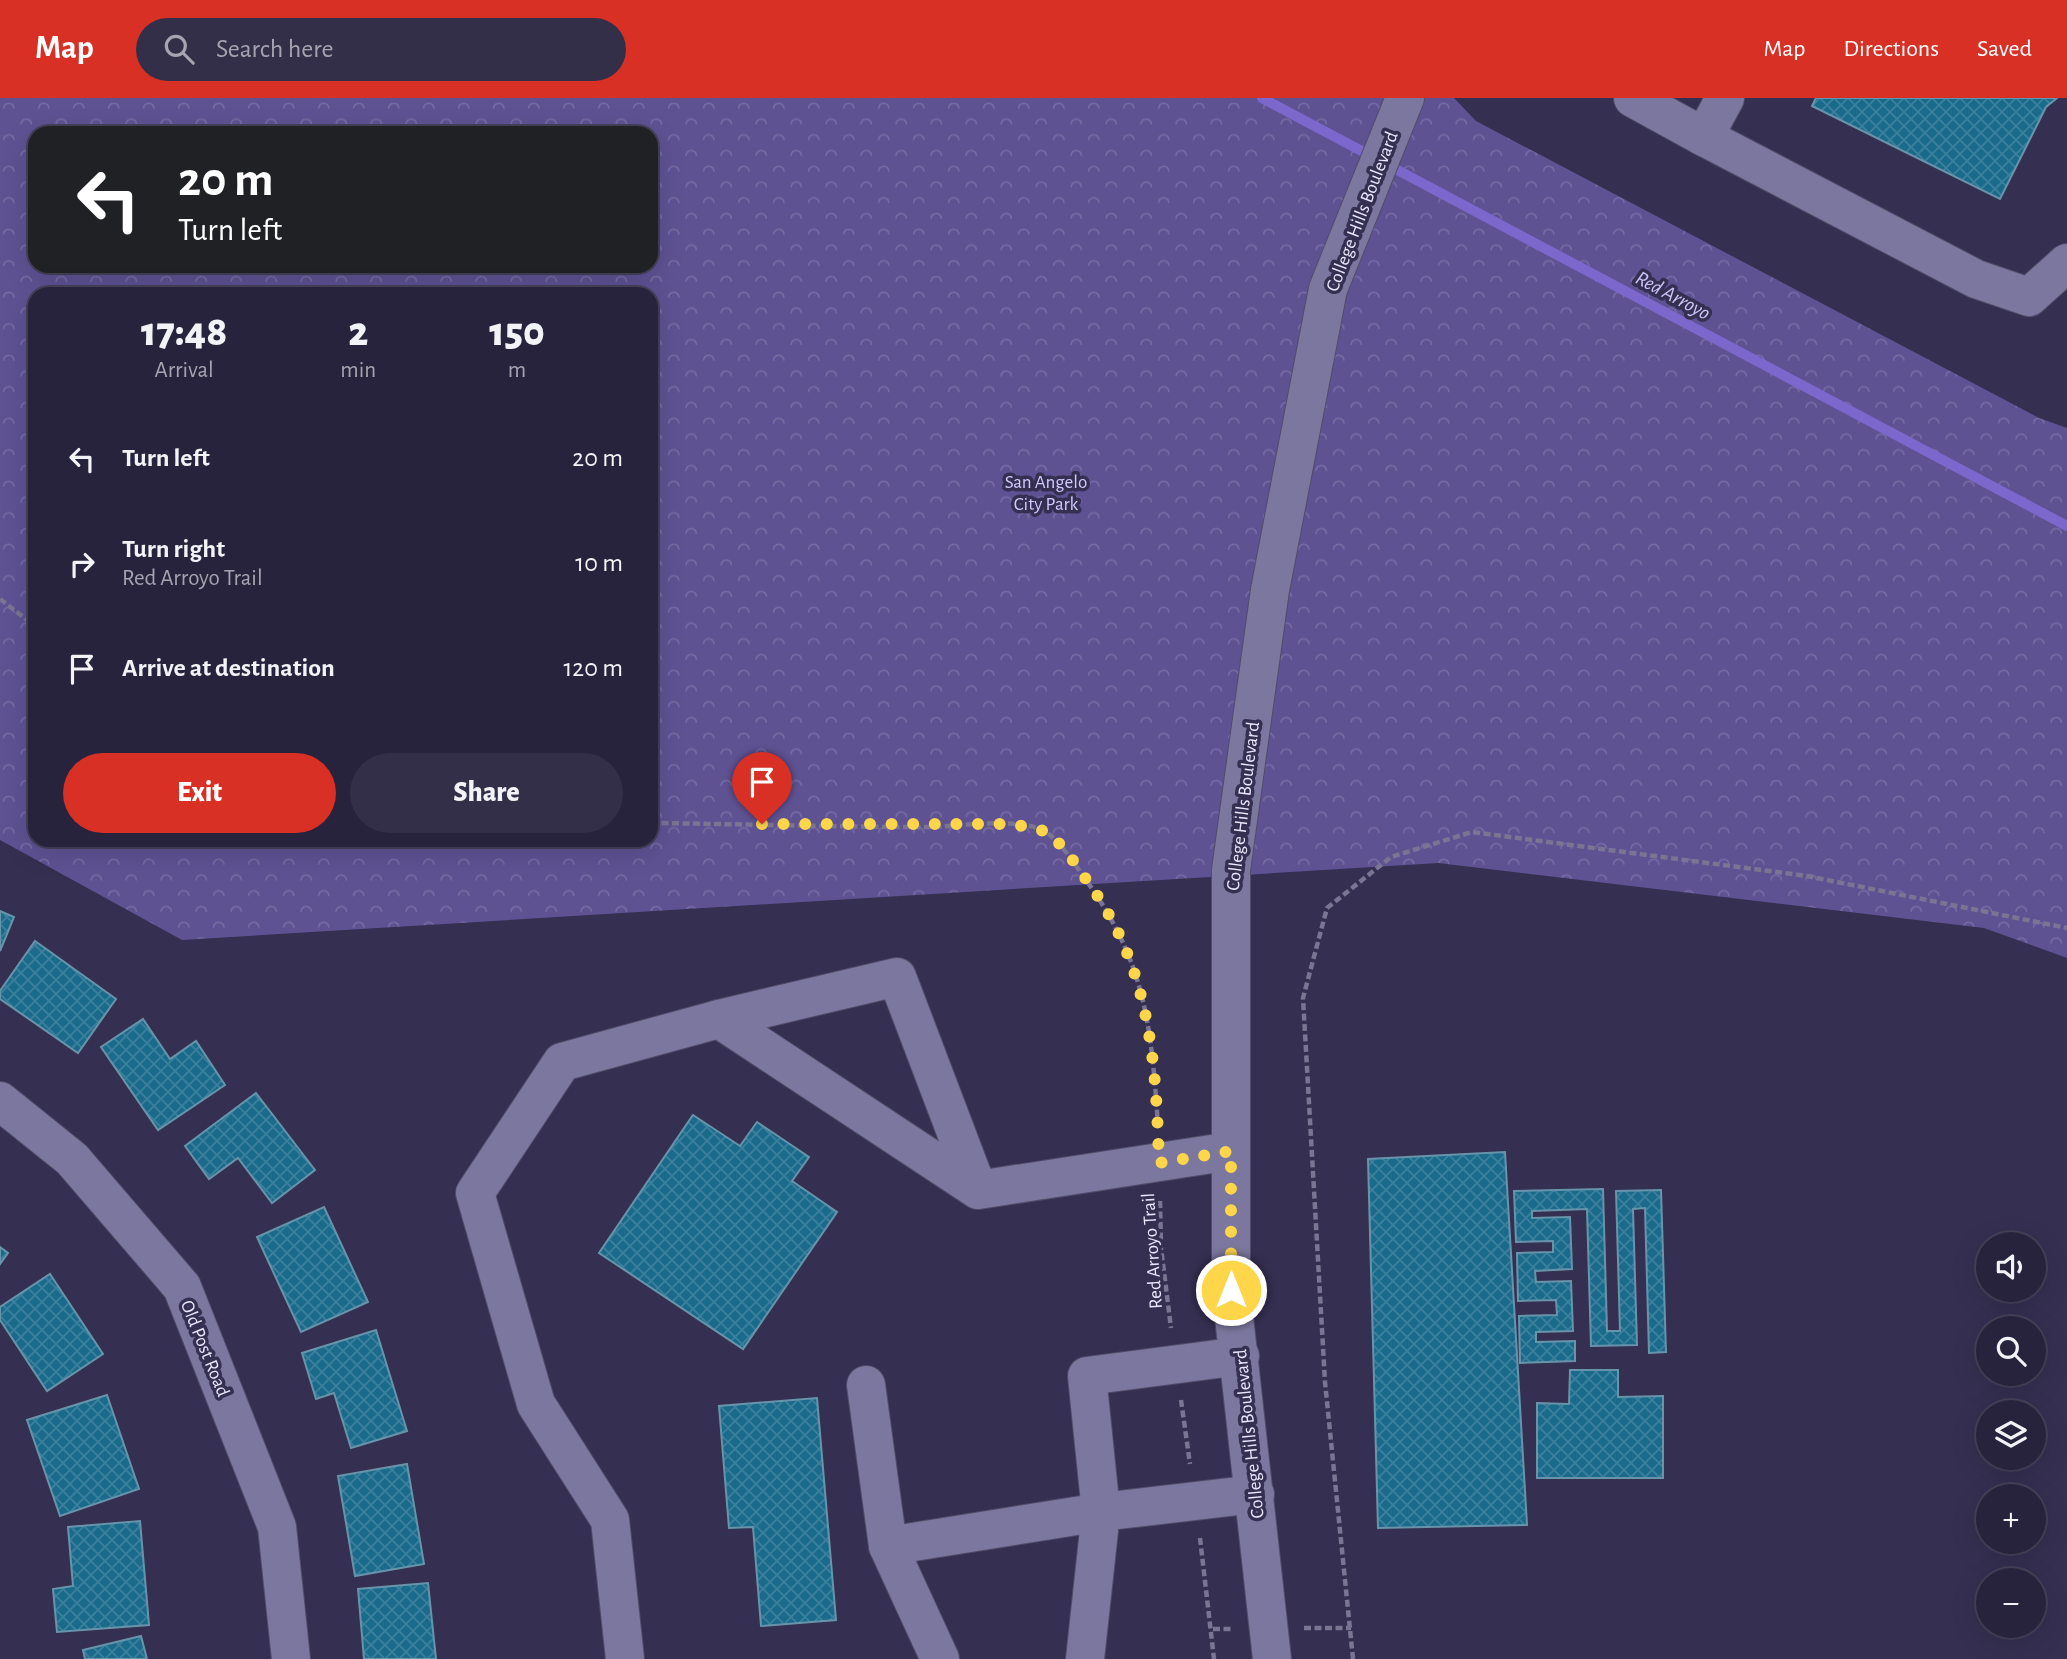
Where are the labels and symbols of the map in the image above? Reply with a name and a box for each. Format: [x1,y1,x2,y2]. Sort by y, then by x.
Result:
street label: College Hills Boulevard [1323,129,1402,294]
water label: Red Arroyo [1632,267,1714,324]
park label: San Angelo City Park [1005,473,1087,514]
street label: College Hills Boulevard [1224,721,1263,892]
pin [732,752,792,824]
street label: Red Arroyo Trail [1139,1192,1166,1309]
position arrow [1194,1253,1268,1327]
street label: Old Post Road [177,1298,233,1400]
street label: College Hills Boulevard [1231,1348,1268,1519]

